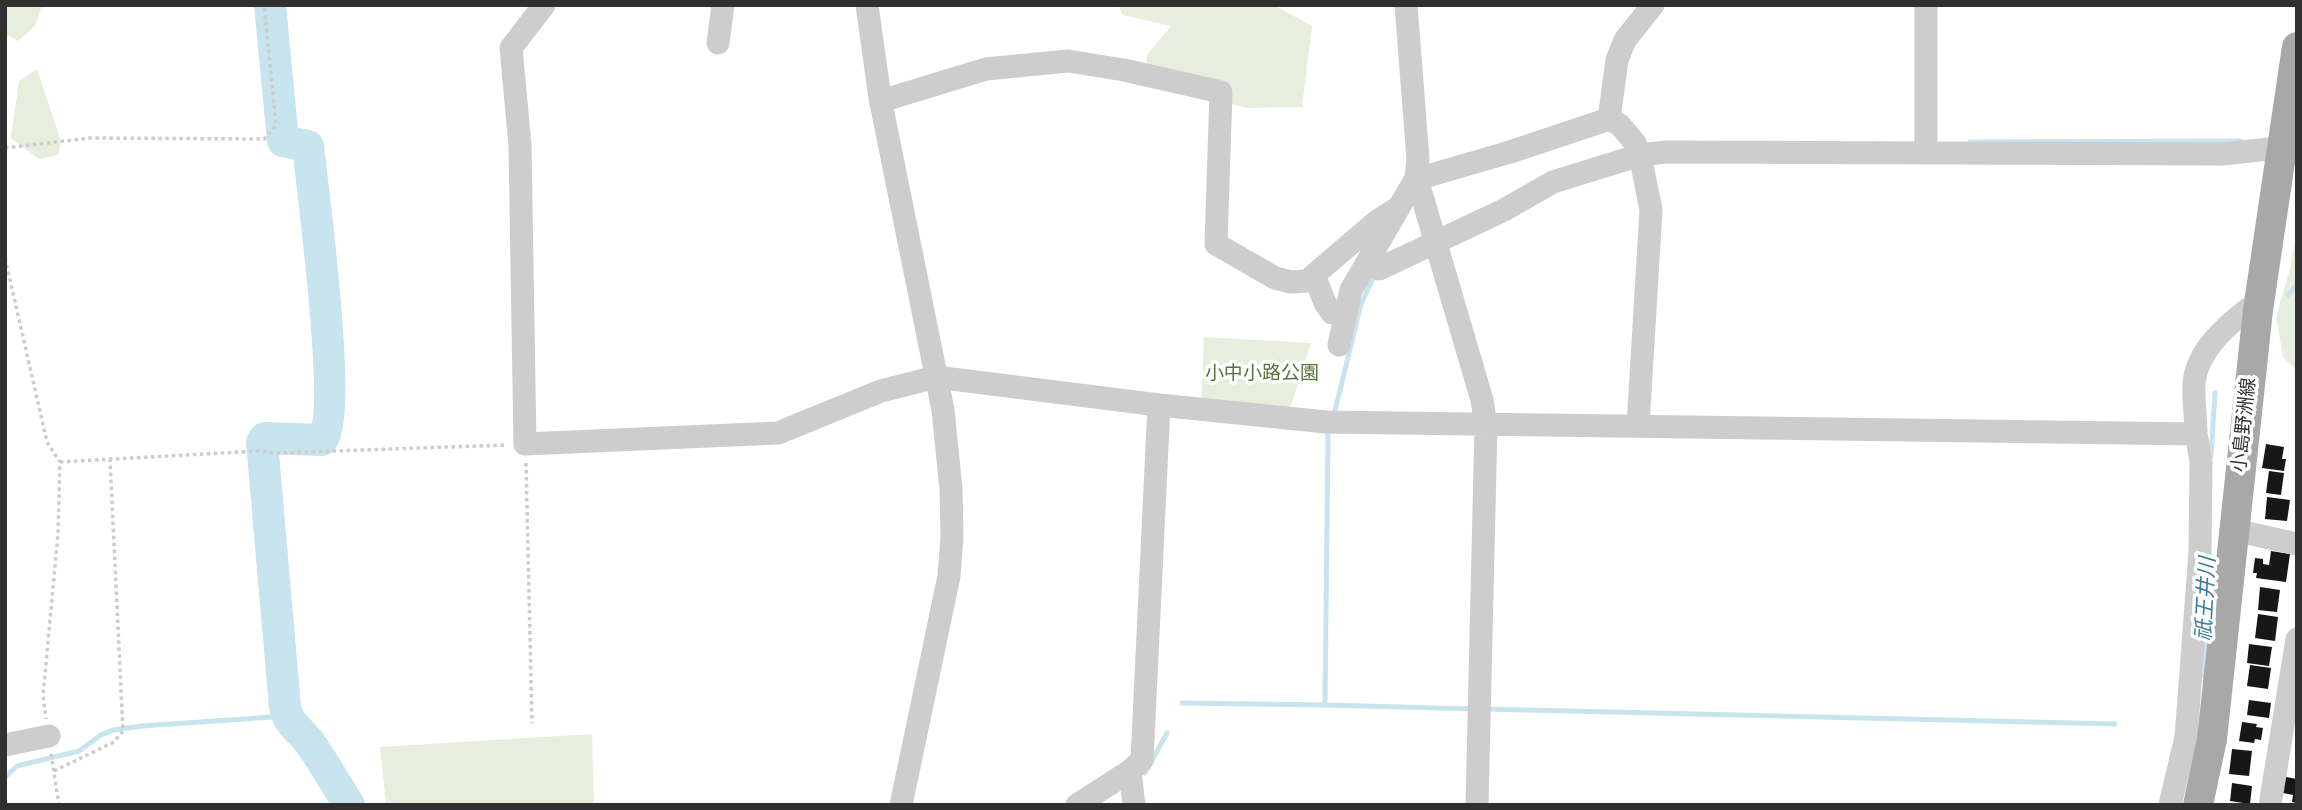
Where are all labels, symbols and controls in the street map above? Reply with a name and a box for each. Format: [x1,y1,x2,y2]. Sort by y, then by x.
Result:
park label: 小中小路公園 [1205,363,1319,385]
street label: 小島野洲線 [2229,377,2261,473]
water label: 祇王井川 [2192,556,2222,642]

